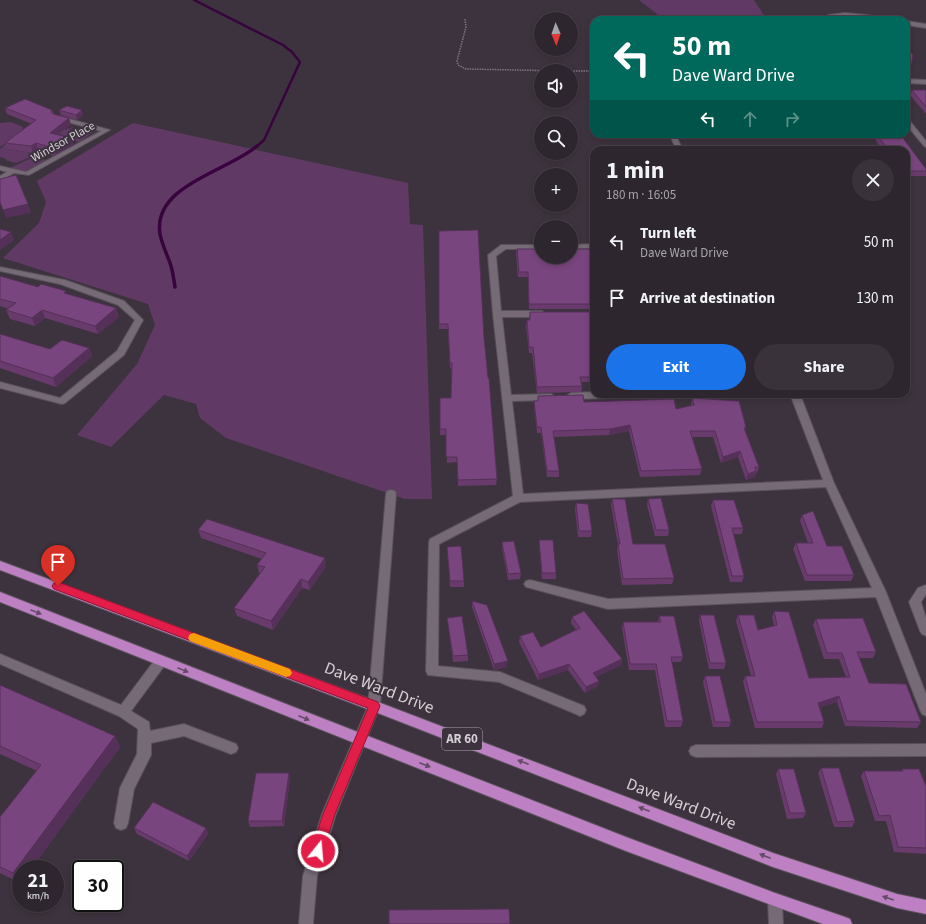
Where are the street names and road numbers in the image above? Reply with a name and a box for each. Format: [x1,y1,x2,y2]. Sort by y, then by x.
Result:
street label: Windsor Place [28,117,98,167]
street label: Dave Ward Drive [321,656,437,720]
road number: AR 60 [442,728,482,750]
street label: Dave Ward Drive [623,772,739,836]

